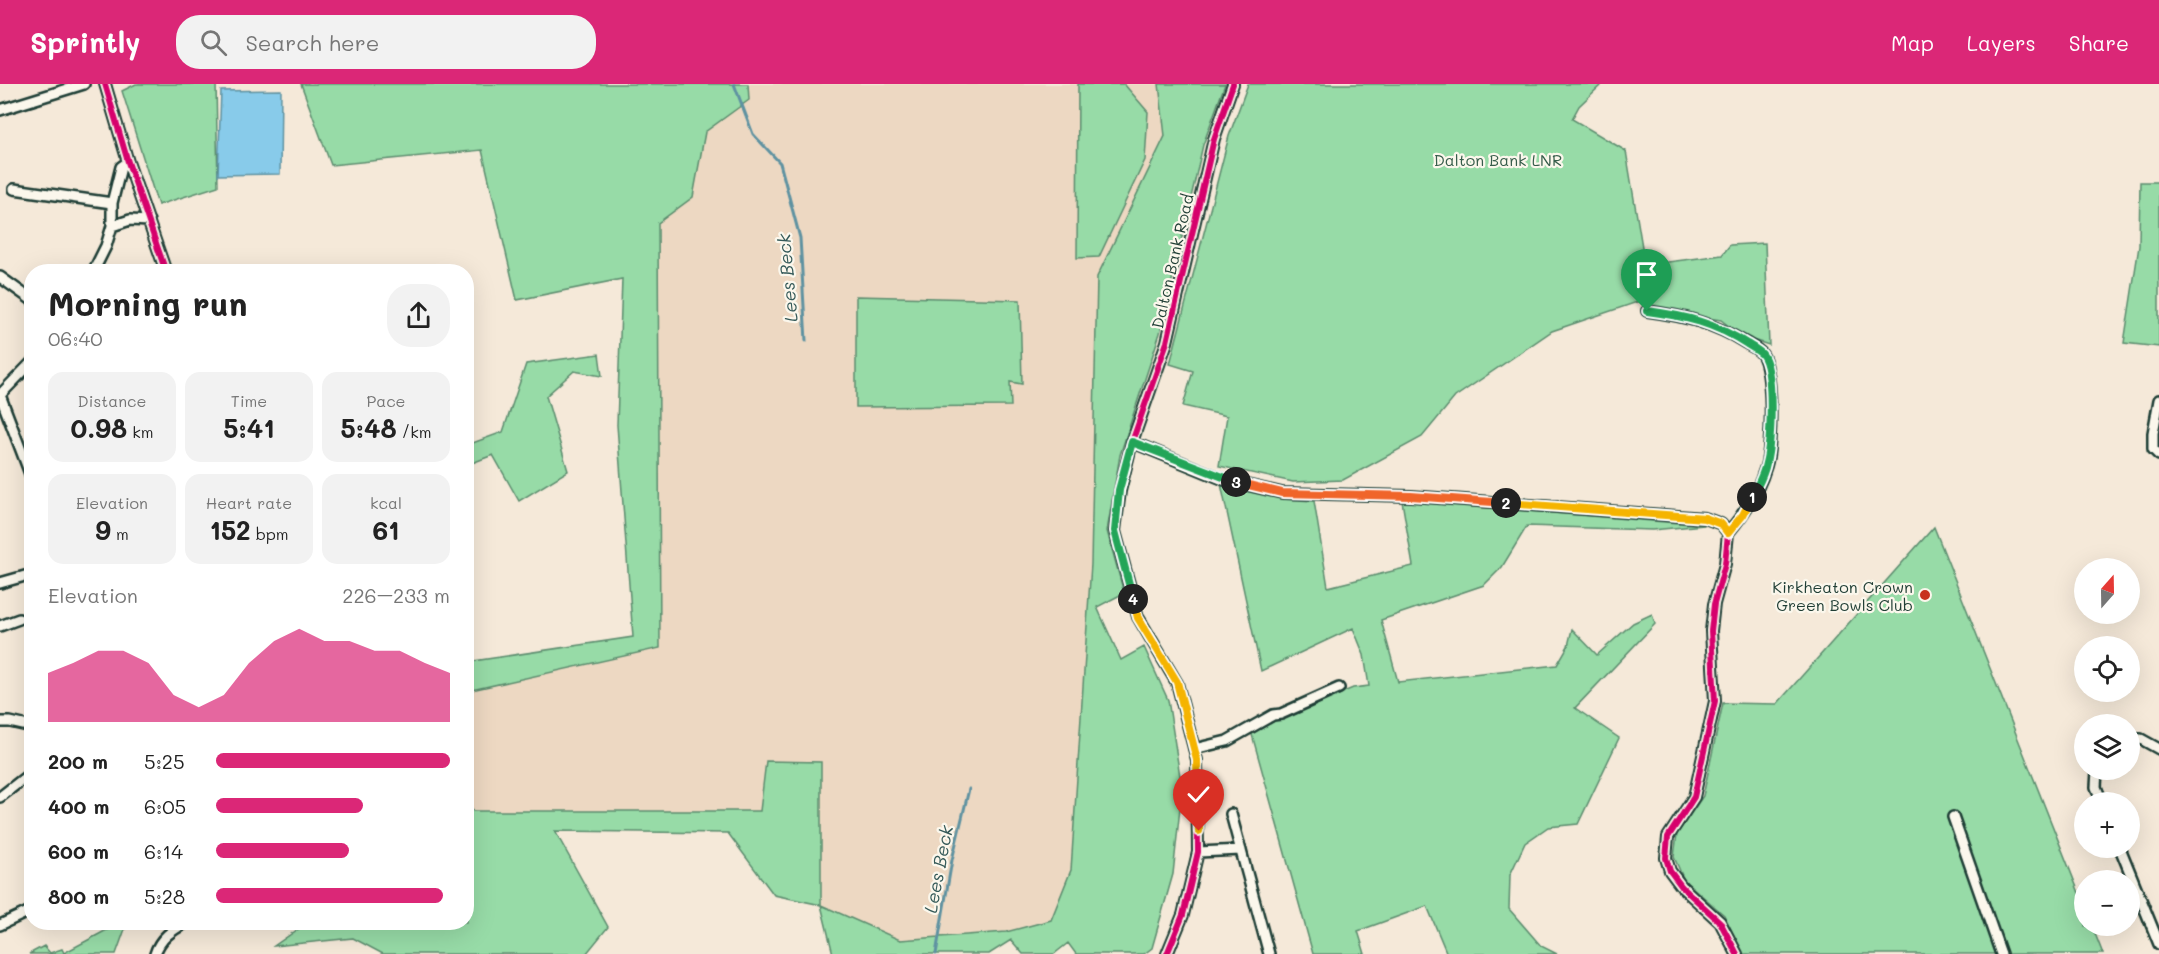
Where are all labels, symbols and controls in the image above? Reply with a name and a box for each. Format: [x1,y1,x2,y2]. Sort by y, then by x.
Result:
search box [176,15,596,69]
text: Sprintly [30,24,140,60]
icon: search [197,26,230,59]
text: Search here [245,28,379,57]
text: Map [1891,29,1934,56]
text: Layers [1967,29,2036,56]
text: Share [2069,29,2129,56]
park label: Dalton Bank LNR [1434,149,1562,170]
street label: Dalton Bank Road [1146,192,1198,330]
water label: Lees Beck [771,232,803,323]
pin [1621,249,1672,311]
icon: arrive [1630,258,1663,291]
text: Morning run [48,281,248,324]
button: share [387,284,450,347]
text: 06:40 [48,325,103,351]
text: Distance [78,390,146,411]
text: Time [231,390,267,411]
text: Pace [366,390,406,411]
text: 0.98 [71,411,127,445]
text: 5:41 [223,411,275,445]
text: 5:48 [341,411,397,445]
text: km [127,421,153,442]
text: /km [397,421,431,442]
pin: 3 [1221,467,1251,497]
text: 3 [1231,471,1241,492]
pin: 1 [1737,482,1767,512]
text: 1 [1748,486,1756,507]
pin: 2 [1491,488,1521,518]
text: Elevation [76,492,148,513]
text: Heart rate [206,492,292,513]
text: kcal [370,492,402,513]
text: 2 [1502,492,1510,513]
text: 9 [95,513,111,547]
text: 152 [209,513,251,547]
text: 61 [372,513,400,547]
text: m [111,523,129,544]
text: bpm [251,523,289,544]
north arrow [2074,558,2140,624]
map controls [2074,558,2140,936]
place label: Kirkheaton Crown Green Bowls Club [1772,576,1913,615]
text: Elevation [48,582,138,608]
text: 226–233 m [342,582,450,608]
pin: 4 [1118,584,1148,614]
text: 4 [1128,588,1138,609]
marker: Kirkheaton Crown Green Bowls Club [1918,588,1932,602]
button: locate [2074,636,2140,702]
button: layers [2074,714,2140,780]
text: 200 m [48,748,108,774]
text: 5:25 [144,748,185,774]
pin [1173,769,1224,831]
icon: check [1182,778,1215,811]
button: + [2074,792,2140,858]
text: 400 m [48,793,109,819]
text: 6:05 [144,793,186,819]
water label: Lees Beck [918,823,958,915]
text: 600 m [48,838,109,864]
text: 6:14 [144,838,183,864]
button: − [2074,870,2140,936]
text: 800 m [48,883,109,909]
text: 5:28 [144,883,185,909]

